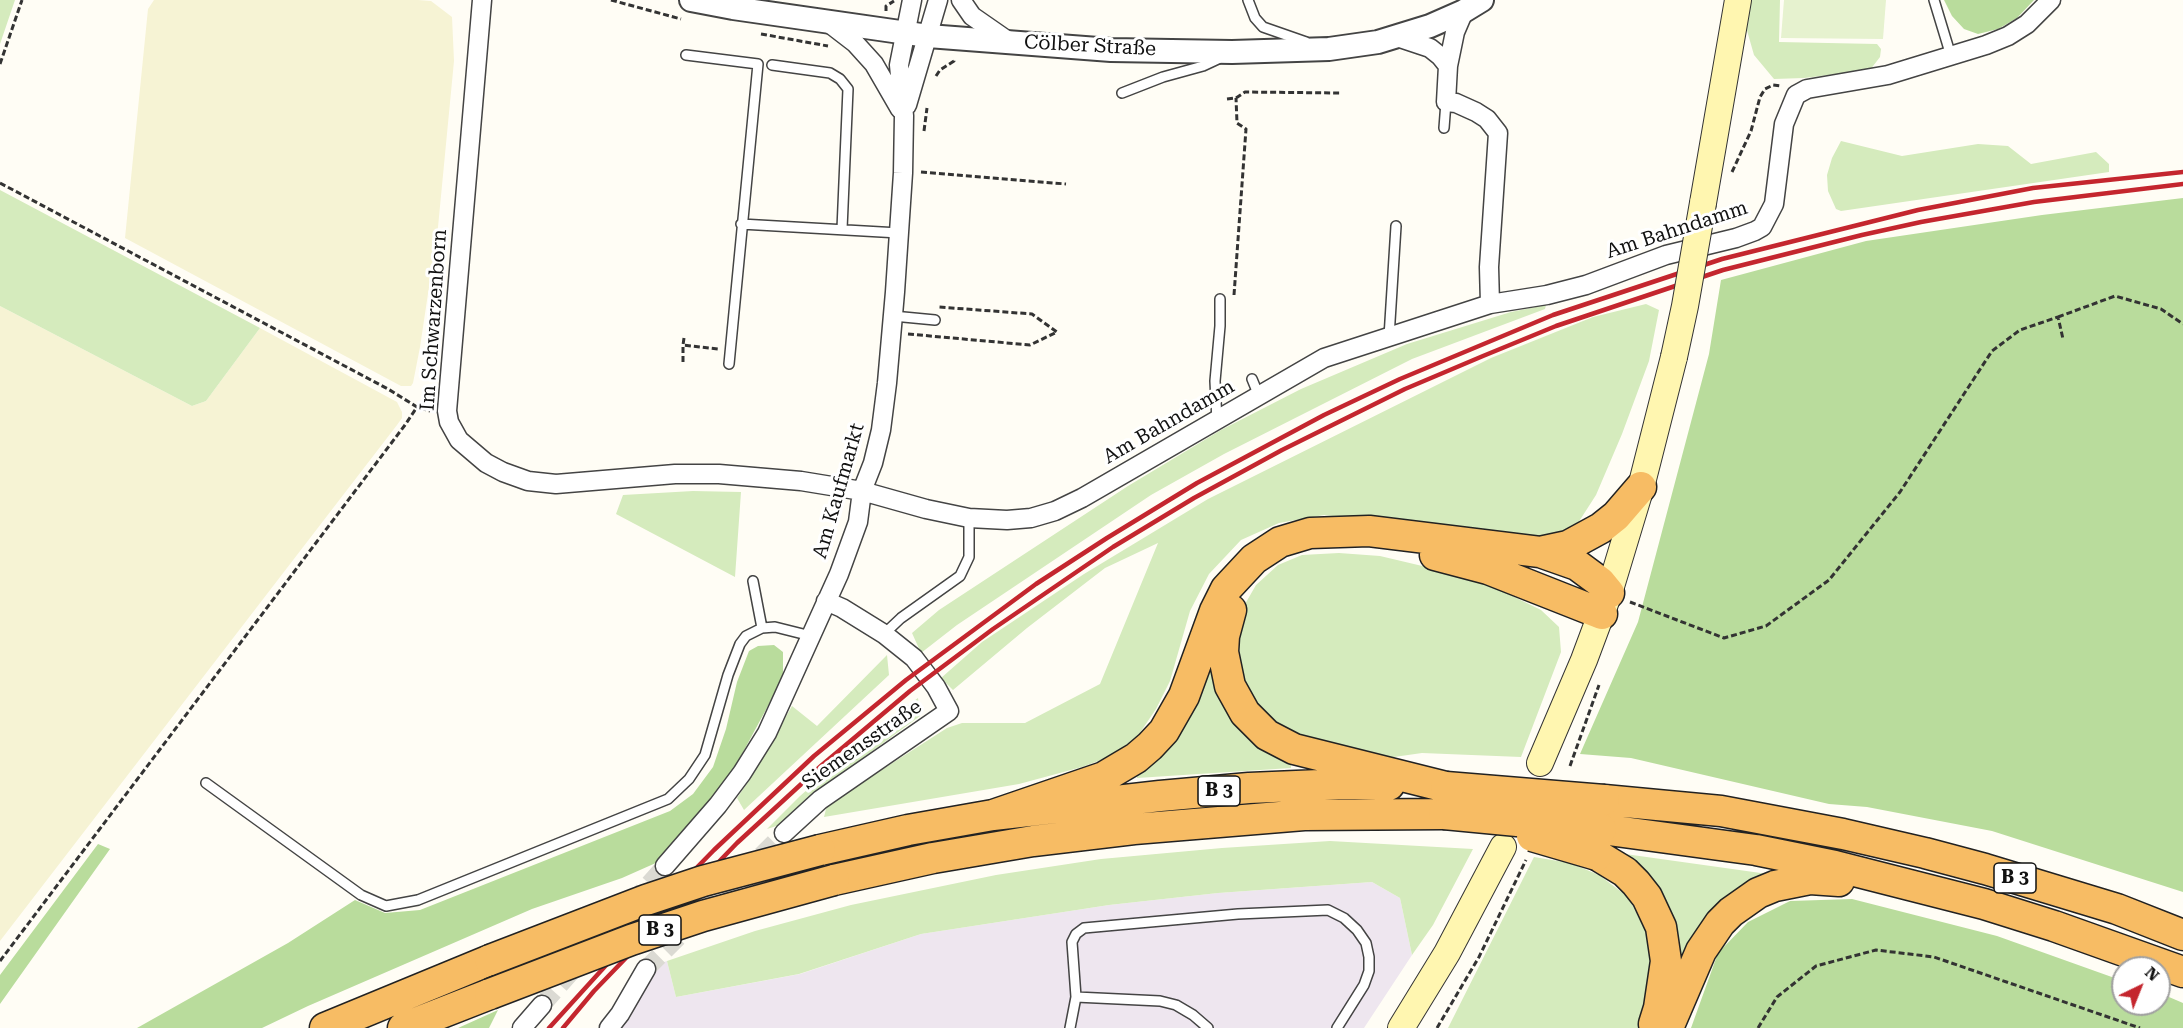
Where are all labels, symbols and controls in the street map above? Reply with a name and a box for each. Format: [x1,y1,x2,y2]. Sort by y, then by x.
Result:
street label: Cölber Straße [1023,31,1157,61]
street label: Am Bahndamm [1603,196,1751,264]
street label: Im Schwarzenborn [416,228,452,412]
street label: Am Bahndamm [1099,375,1239,469]
street label: Am Kaufmarkt [808,420,870,562]
street label: Siemensstraße [798,695,926,795]
road number: B 3 [1198,776,1240,806]
road number: B 3 [1994,863,2036,893]
road number: B 3 [639,915,681,945]
north arrow [2111,956,2171,1016]
text: N [2141,963,2163,985]

